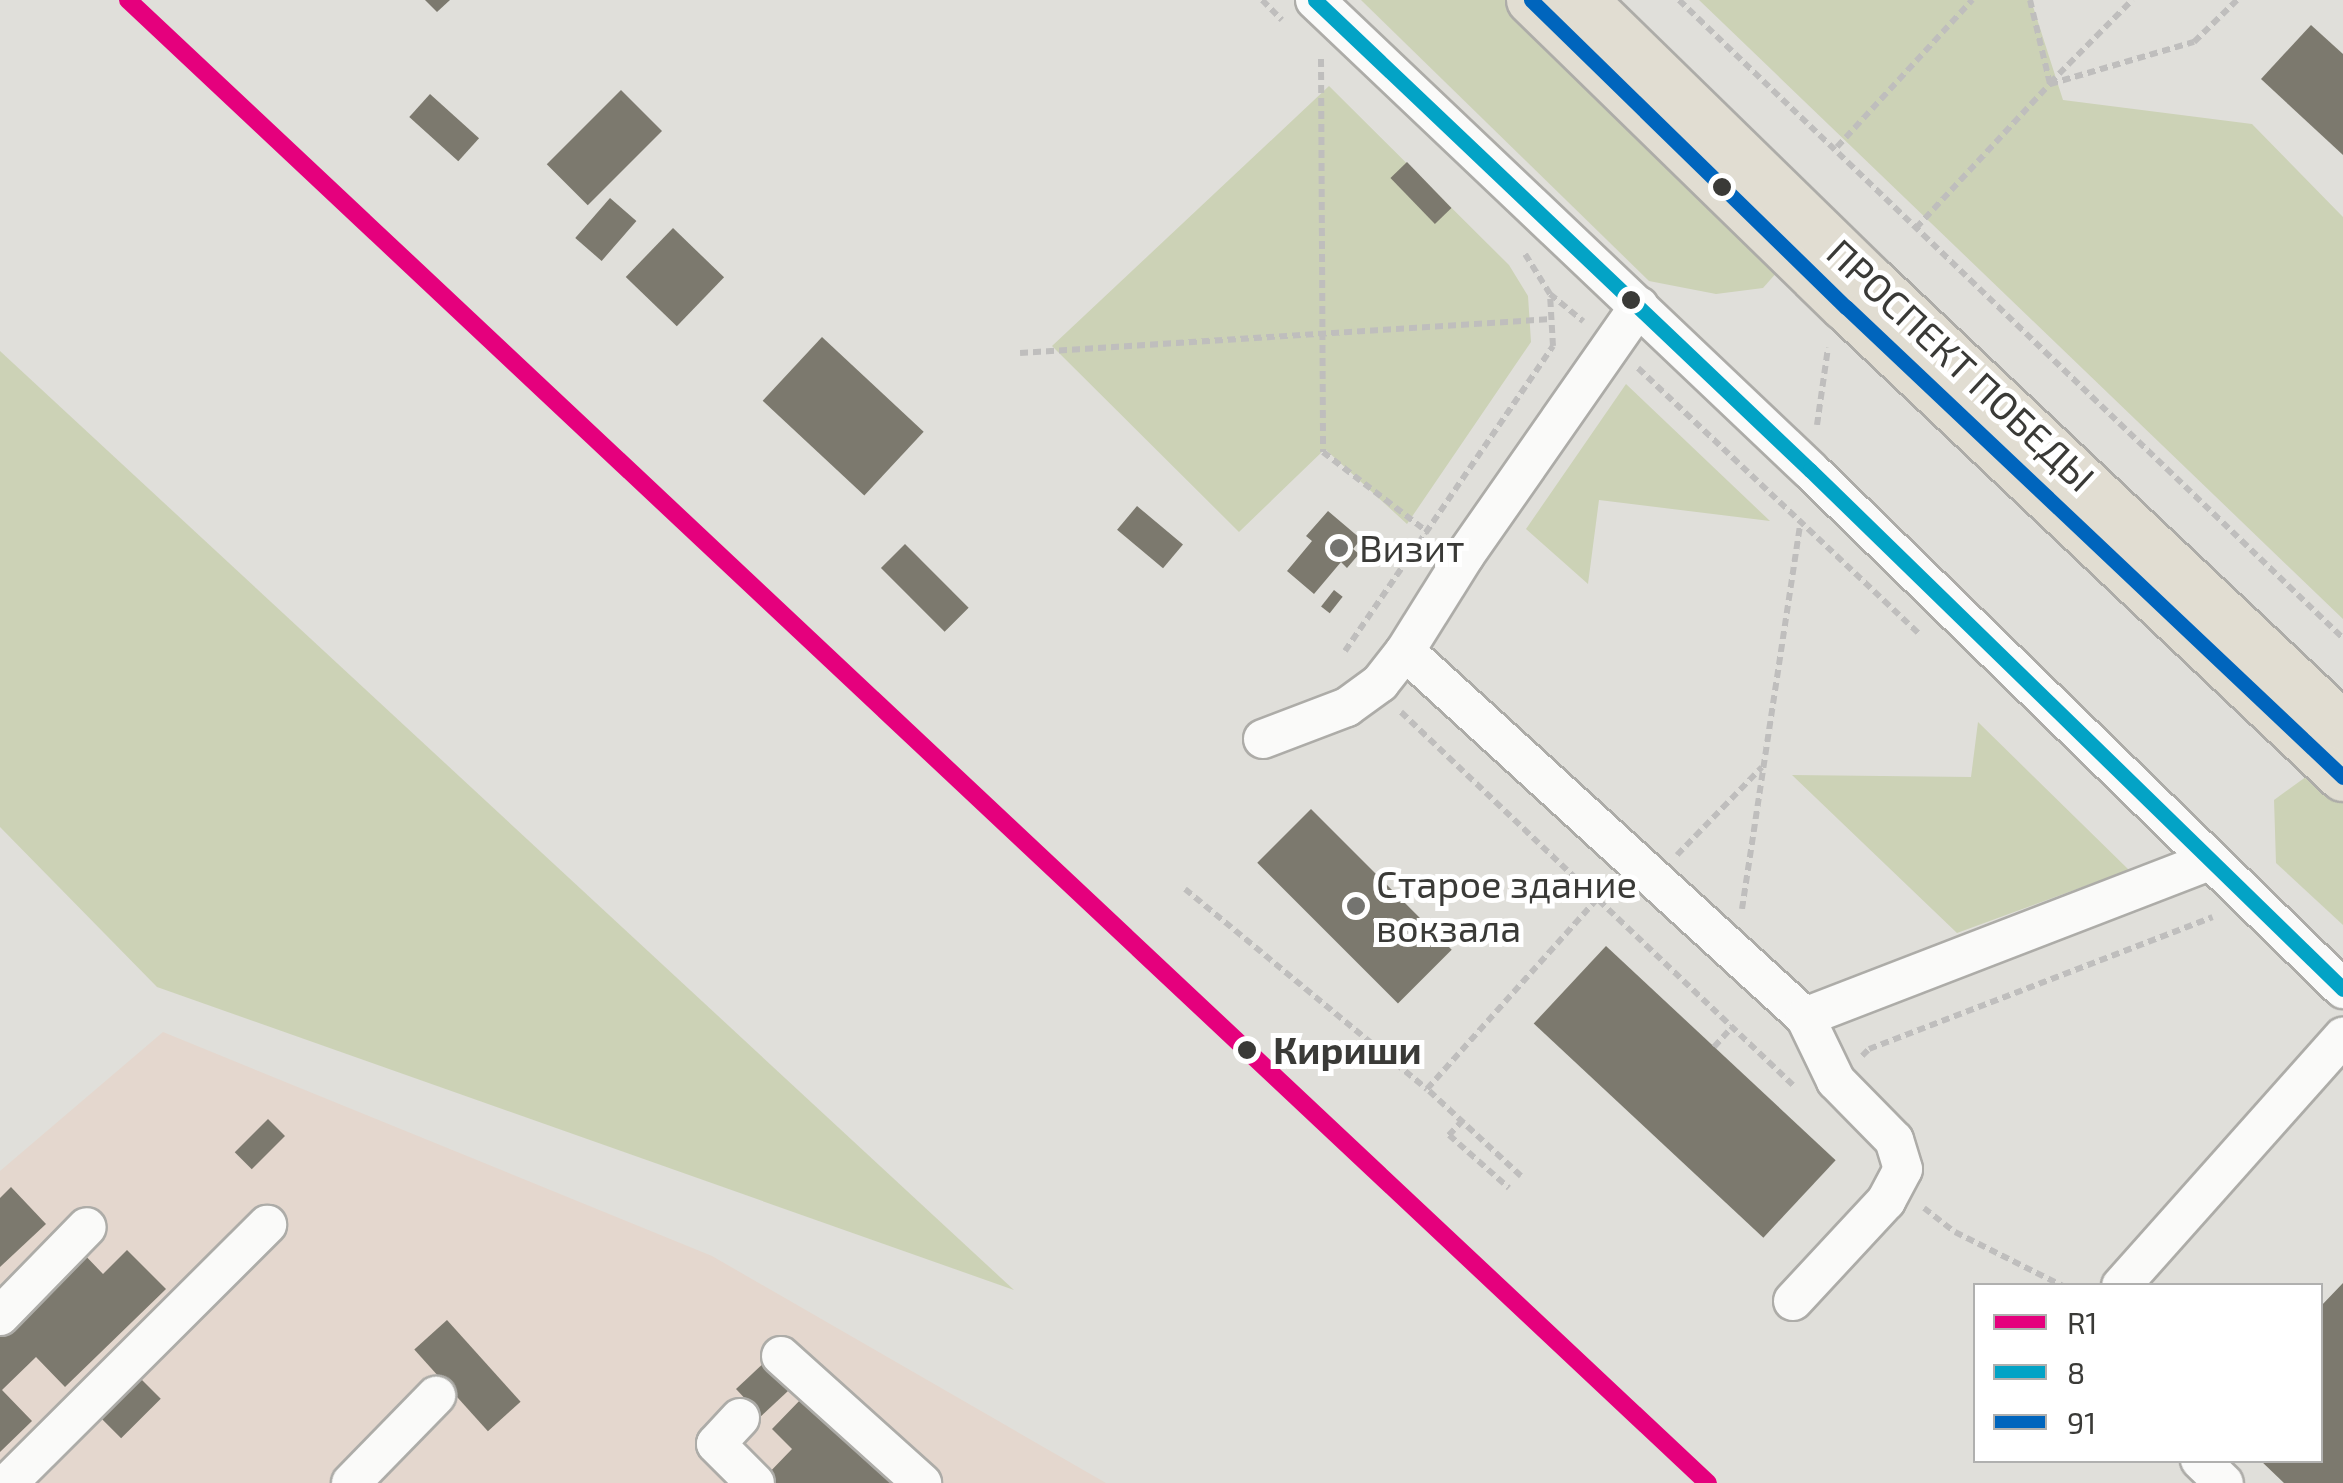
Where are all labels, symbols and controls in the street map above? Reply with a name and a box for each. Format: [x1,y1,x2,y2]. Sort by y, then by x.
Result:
unlabelled marker [1712,177,1732,197]
street label: ПРОСПЕКТ ПОБЕДЫ [1818,230,2104,500]
unlabelled marker [1621,290,1641,310]
place label: Визит [1359,525,1465,571]
marker: Визит [1328,537,1350,559]
place label: Старое здание вокзала [1376,861,1637,951]
marker: Старое здание вокзала [1345,895,1367,917]
place label: Кириши [1273,1027,1422,1073]
marker: Кириши [1230,1033,1264,1067]
legend [1973,1283,2323,1463]
text: R1 [2067,1304,2097,1340]
text: 8 [2067,1354,2085,1390]
text: 91 [2067,1404,2096,1440]

